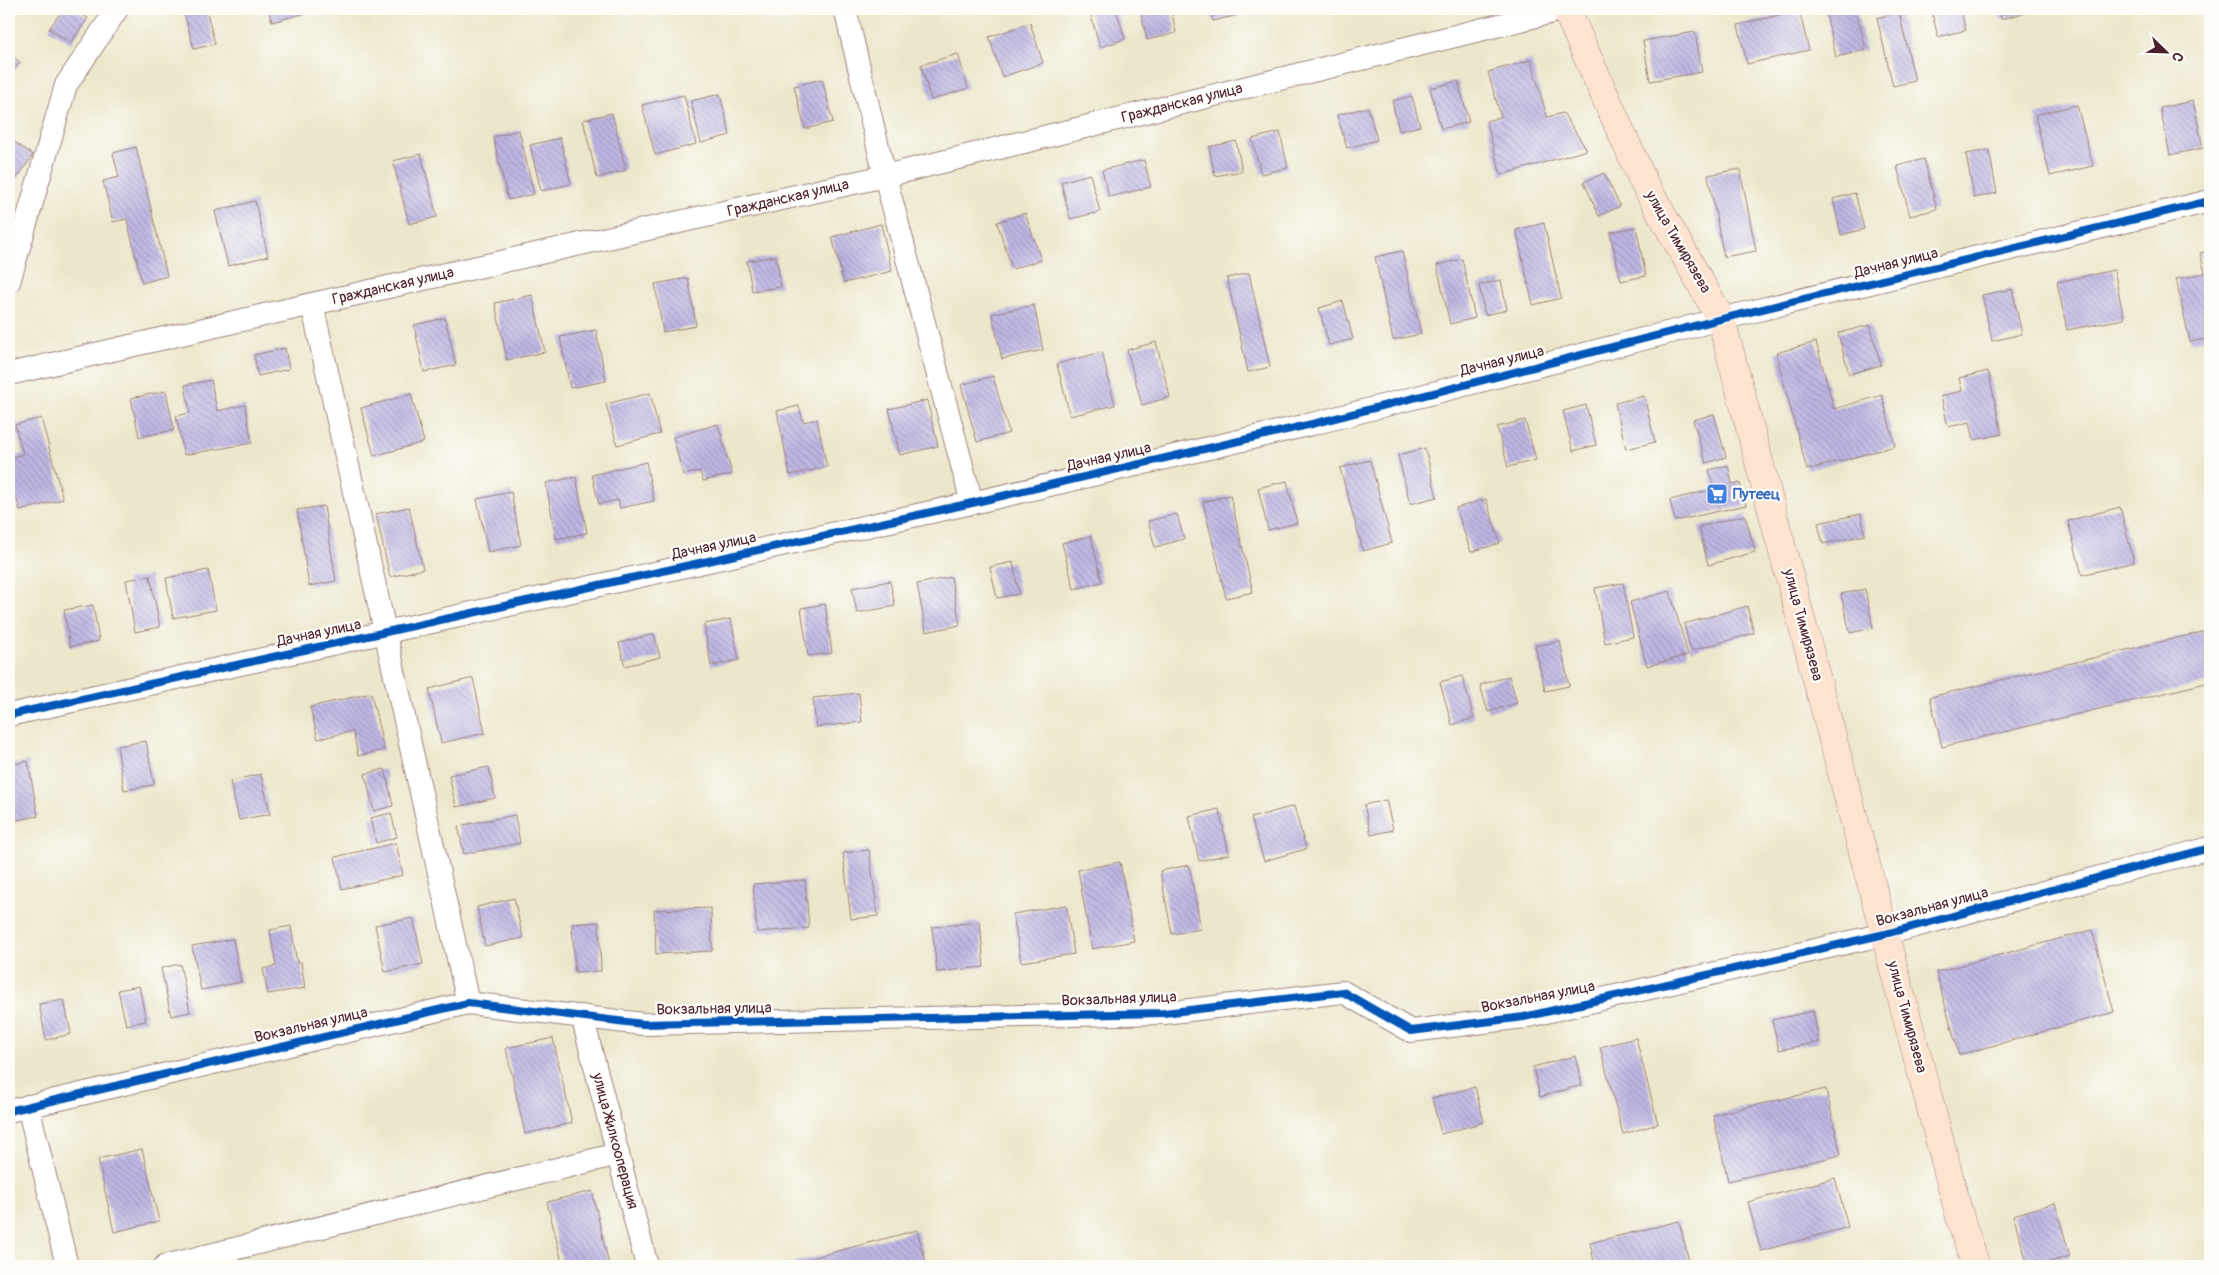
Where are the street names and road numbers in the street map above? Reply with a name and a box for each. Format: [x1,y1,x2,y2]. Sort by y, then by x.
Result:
street label: Гражданская улица [1119,79,1245,127]
street label: Гражданская улица [725,175,851,221]
street label: улица Тимирязева [1640,186,1715,297]
street label: Дачная улица [1851,243,1940,283]
street label: Гражданская улица [330,263,456,309]
street label: Дачная улица [1457,341,1546,381]
street label: Дачная улица [1064,438,1153,476]
street label: Дачная улица [669,528,758,564]
street label: улица Тимирязева [1779,566,1827,683]
street label: Дачная улица [274,615,363,651]
street label: Вокзальная улица [1874,883,1990,931]
street label: улица Тимирязева [1883,958,1931,1075]
street label: Вокзальная улица [1480,977,1596,1017]
street label: Вокзальная улица [1061,987,1177,1011]
street label: Вокзальная улица [656,998,772,1020]
street label: Вокзальная улица [253,1003,369,1047]
street label: улица Жилкооперация [587,1070,642,1211]

